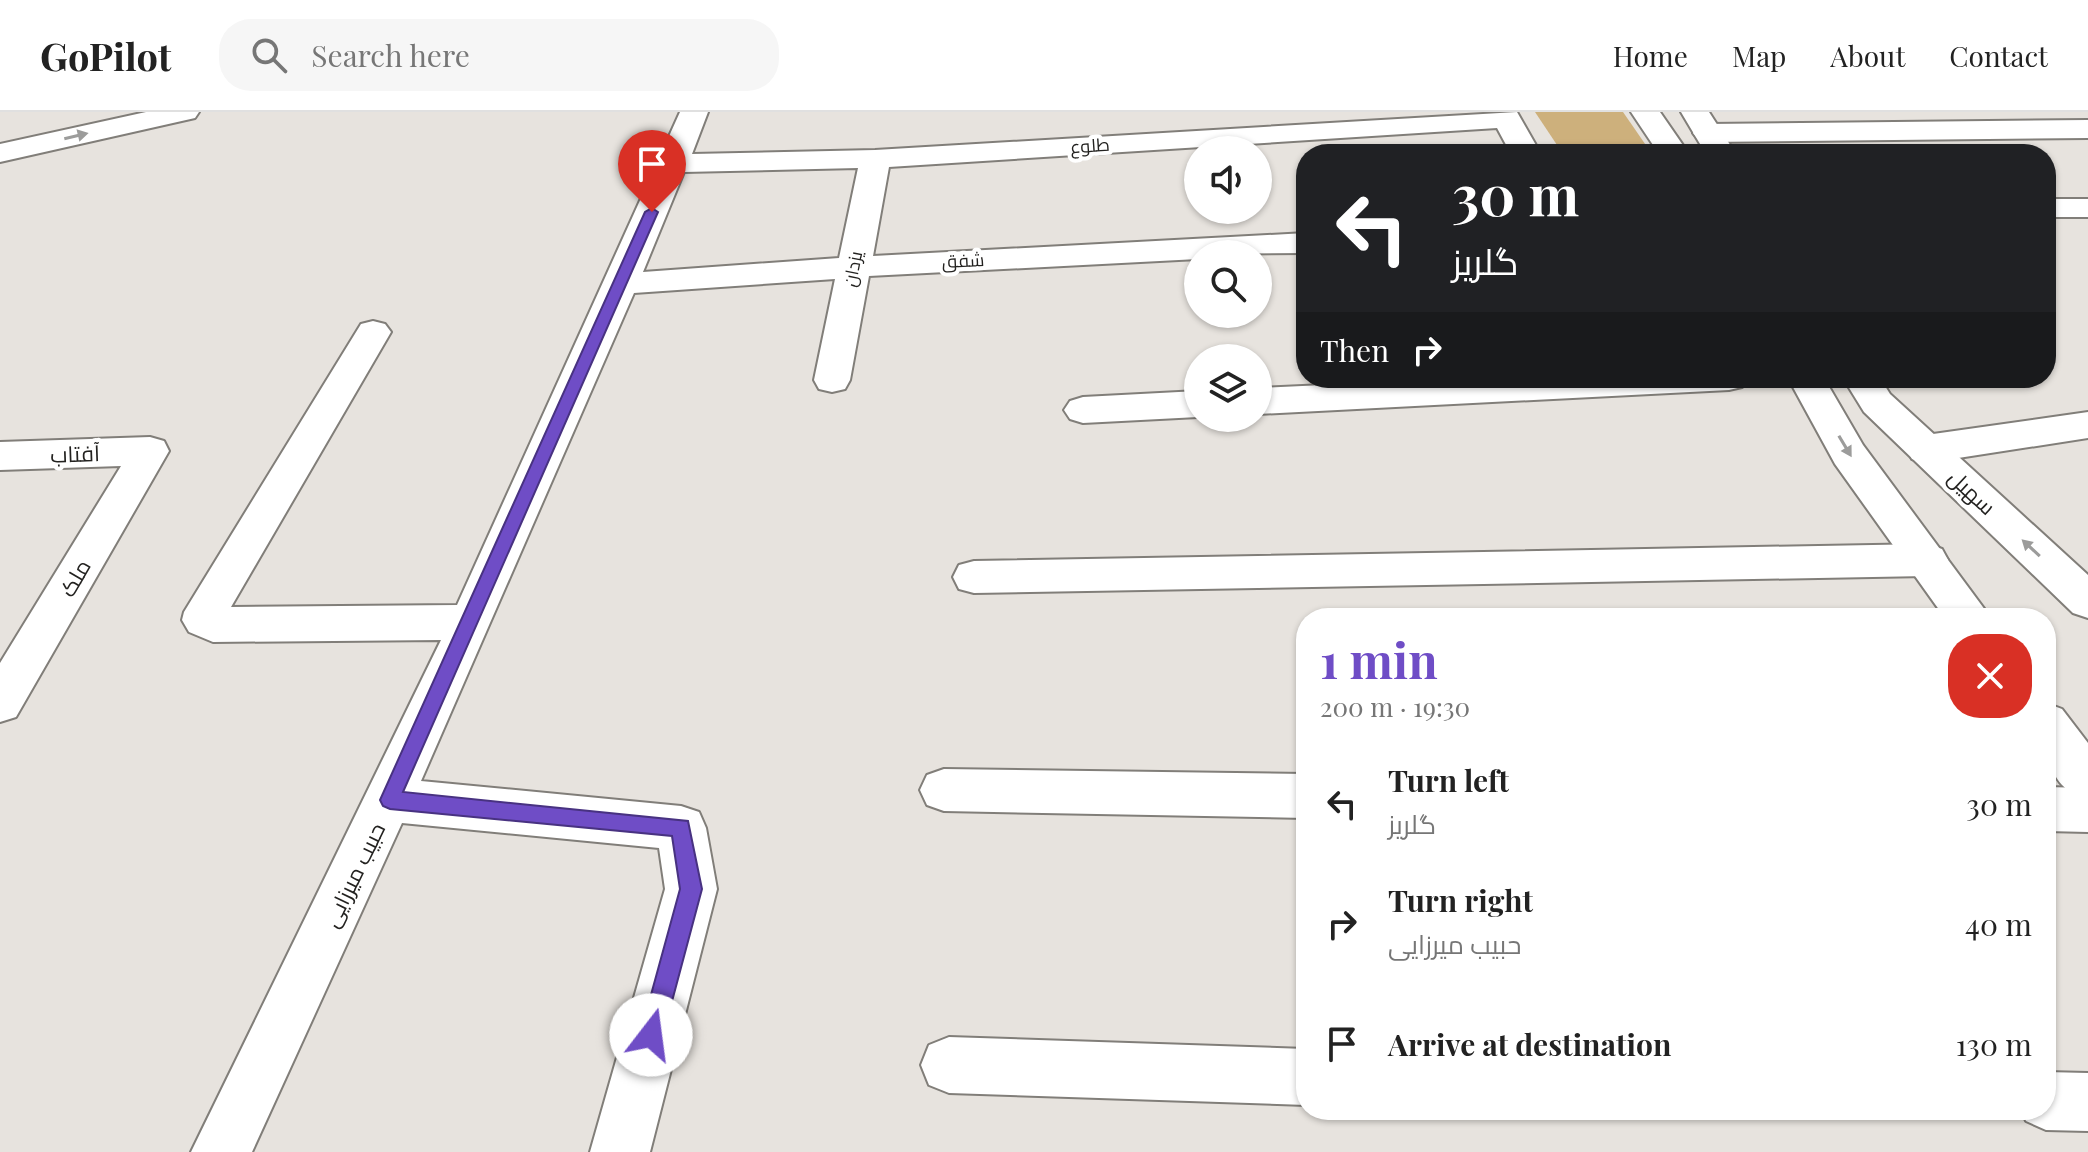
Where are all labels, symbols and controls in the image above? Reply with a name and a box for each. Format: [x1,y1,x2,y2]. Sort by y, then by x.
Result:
search box [219,19,779,91]
text: GoPilot [40,30,171,81]
icon: search [247,33,291,77]
text: Search here [311,35,470,75]
text: Home [1613,37,1688,74]
text: Map [1732,37,1786,74]
text: About [1830,37,1905,74]
text: Contact [1949,37,2048,74]
one-way arrow [64,129,89,142]
pin [618,130,686,212]
street label: طلوع [1070,132,1110,159]
map controls [1184,136,1272,432]
button: sound [1184,136,1272,224]
icon: arrive [630,142,674,186]
text: 30 m [1452,156,1579,231]
icon: left [1320,176,1424,280]
text: گلریز [1452,236,1519,284]
button: search [1184,240,1272,328]
street label: شفق [941,247,985,274]
street label: یزدان [837,249,867,289]
icon: right [1405,328,1449,372]
text: Then [1320,330,1389,370]
button: layers [1184,344,1272,432]
one-way arrow [1838,435,1852,457]
street label: آفتاب [50,437,100,469]
street label: سهیل [1942,462,2003,521]
one-way arrow [2022,539,2041,557]
street label: ملک [51,553,97,602]
text: 1 min [1320,627,1438,691]
button: close [1948,634,2032,718]
text: 200 m · 19:30 [1320,689,1470,724]
text: Turn left [1388,760,1509,800]
icon: left [1320,782,1364,826]
text: 30 m [1966,784,2032,824]
text: گلریز [1388,806,1436,841]
street label: حبیب میرزایی [315,817,391,932]
text: Turn right [1388,880,1533,920]
icon: right [1320,902,1364,946]
text: 40 m [1965,904,2032,944]
text: حبیب میرزایی [1388,926,1521,961]
position arrow [609,993,693,1077]
icon: arrive [1320,1022,1364,1066]
text: Arrive at destination [1388,1024,1671,1064]
text: 130 m [1956,1024,2032,1064]

